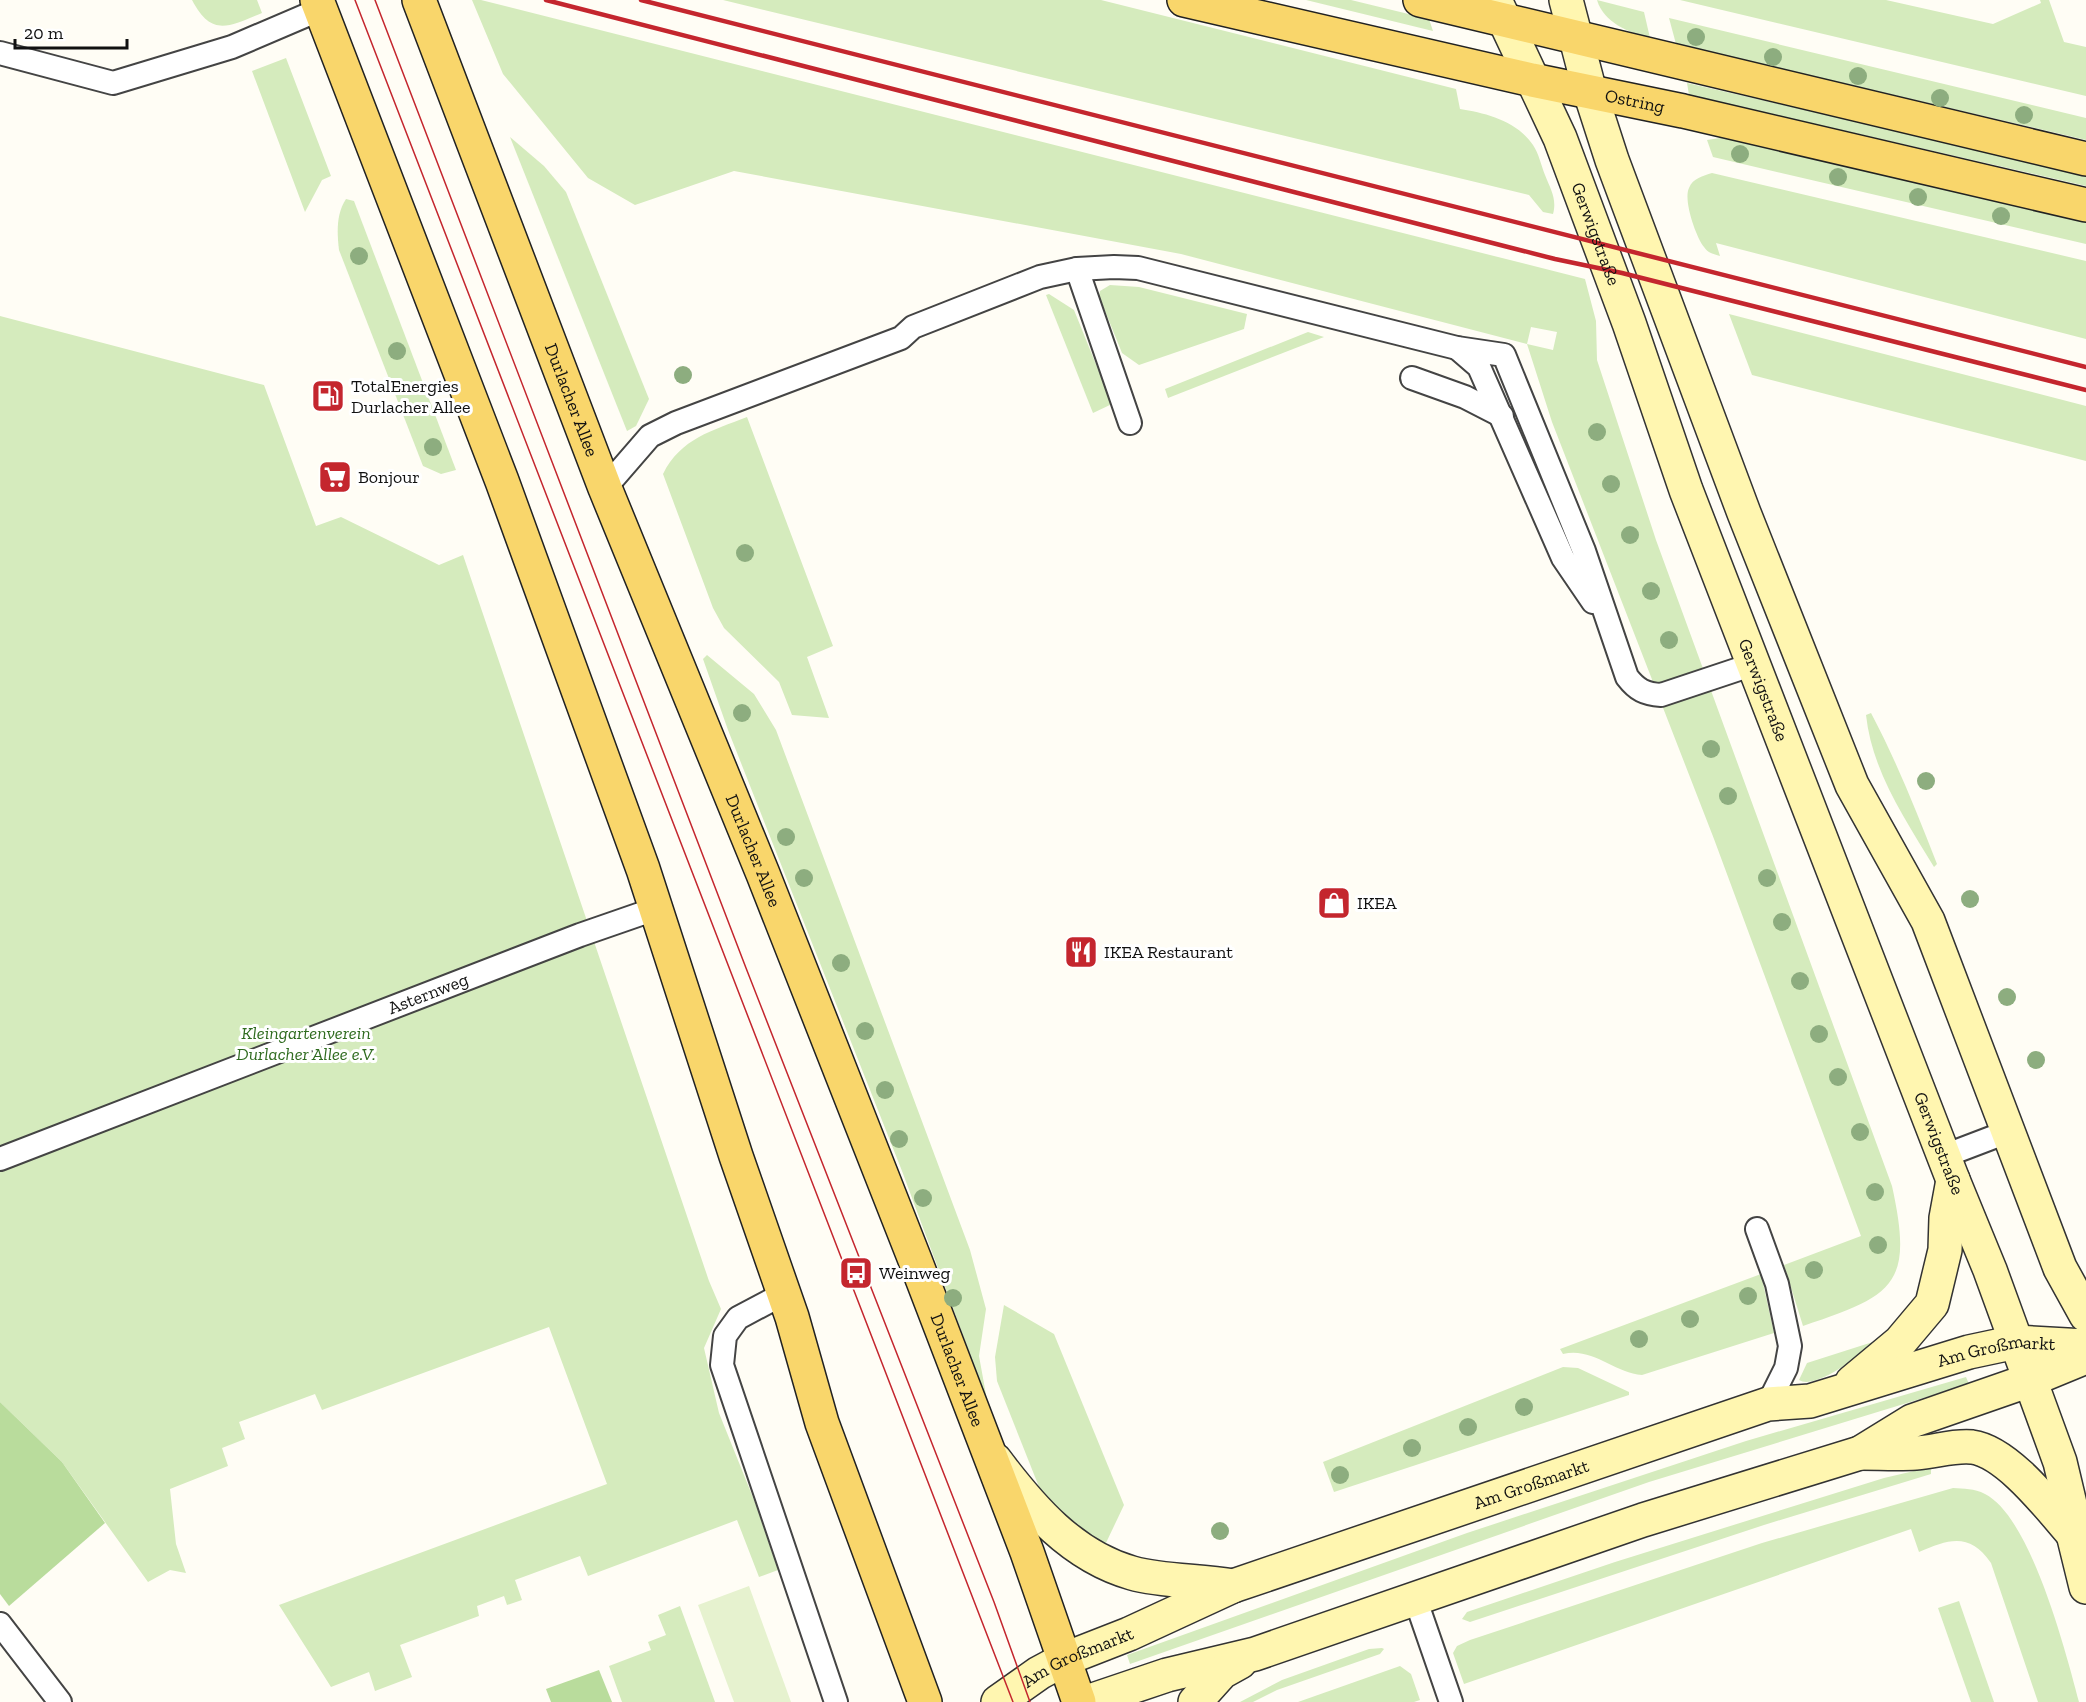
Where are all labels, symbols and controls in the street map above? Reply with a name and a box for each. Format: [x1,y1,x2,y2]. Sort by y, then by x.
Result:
scale bar [15,12,128,50]
text: 20 m [24,22,64,44]
street label: Ostring [1603,84,1667,118]
street label: Gerwigstraße [1567,179,1625,289]
street label: Durlacher Allee [540,340,603,460]
place label: TotalEnergies Durlacher Allee [351,375,471,418]
fuel station icon: TotalEnergies Durlacher Allee [310,378,346,414]
supermarket icon: Bonjour [317,459,353,495]
place label: Bonjour [358,466,420,488]
street label: Gerwigstraße [1734,636,1793,745]
street label: Durlacher Allee [721,791,786,910]
shop icon: IKEA [1316,885,1352,921]
place label: IKEA [1357,892,1397,914]
restaurant icon: IKEA Restaurant [1063,934,1099,970]
place label: IKEA Restaurant [1104,941,1233,963]
street label: Asternweg [385,968,472,1019]
park label: Kleingartenverein Durlacher Allee e.V. [236,1022,376,1065]
street label: Gerwigstraße [1909,1089,1969,1198]
bus stop icon: Weinweg [838,1255,874,1291]
place label: Weinweg [879,1262,951,1284]
street label: Durlacher Allee [925,1310,989,1430]
street label: Am Großmarkt [1935,1330,2056,1372]
street label: Am Großmarkt [1471,1455,1592,1514]
street label: Am Großmarkt [1018,1622,1137,1693]

